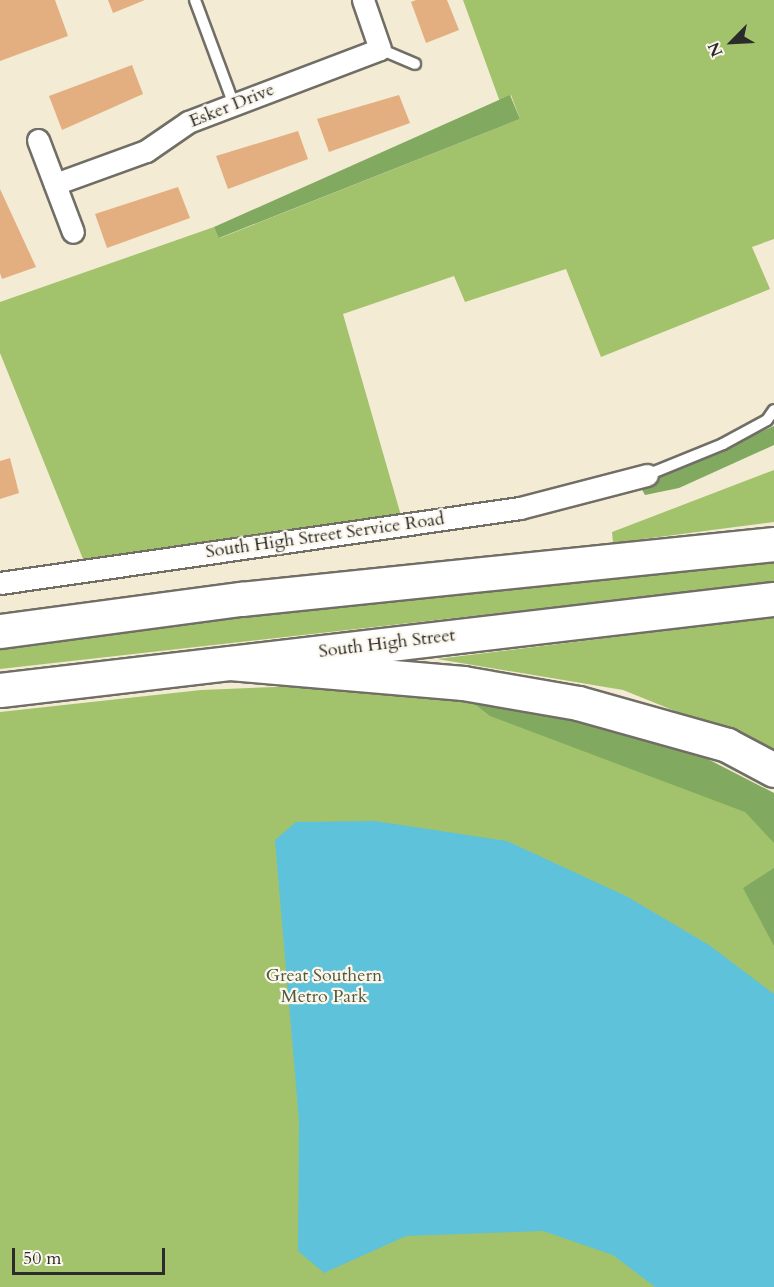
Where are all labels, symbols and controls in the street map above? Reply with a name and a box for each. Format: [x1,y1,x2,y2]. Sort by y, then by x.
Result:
north arrow [702,12,762,72]
text: N [703,39,728,60]
street label: Esker Drive [186,79,278,133]
street label: South High Street Service Road [204,509,446,563]
street label: South High Street [318,625,456,663]
park label: Great Southern Metro Park [266,966,382,1008]
scale bar [15,1236,168,1274]
text: 50 m [23,1246,62,1271]

